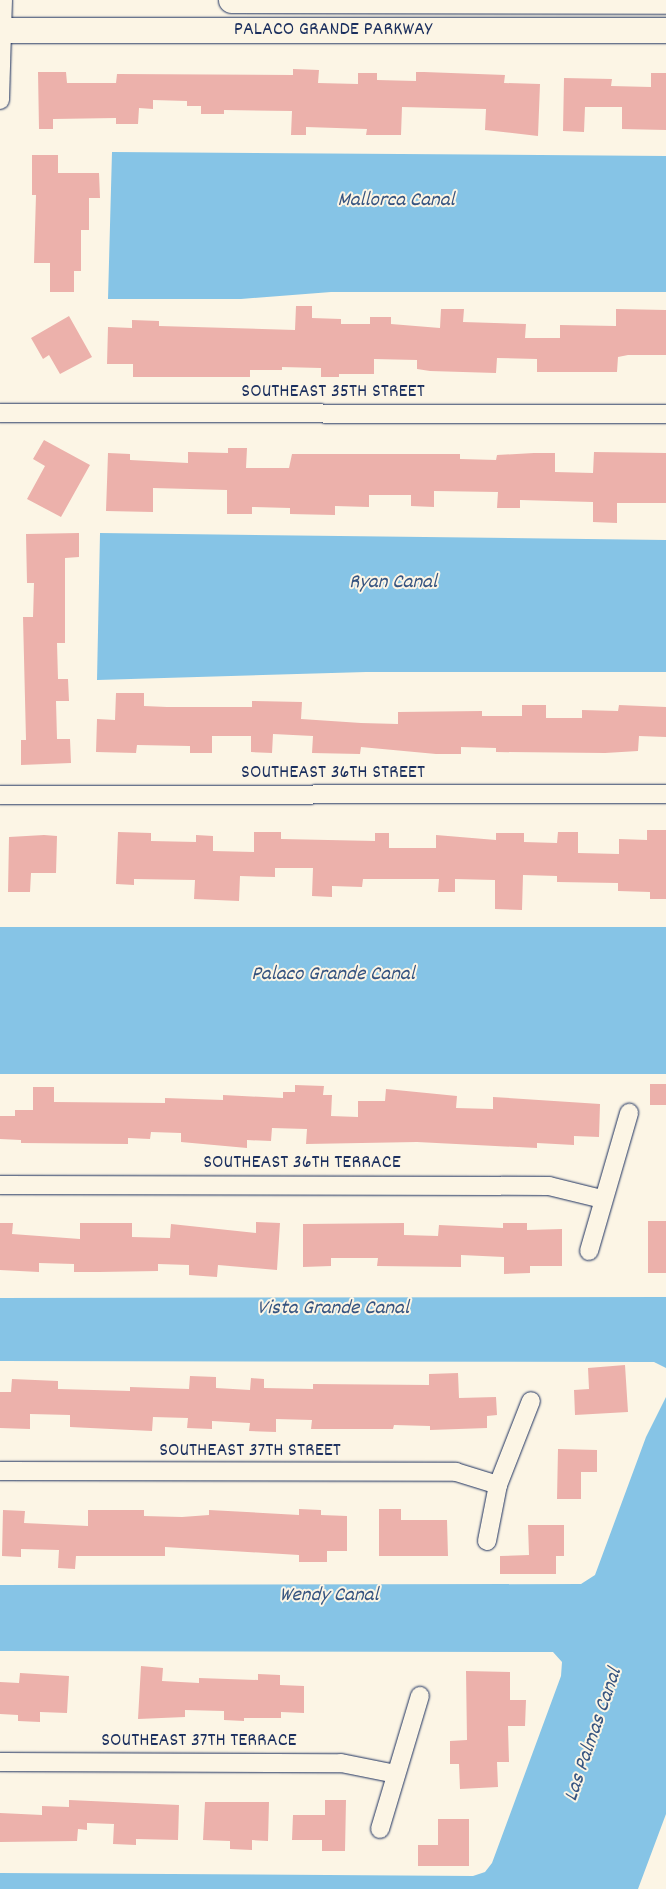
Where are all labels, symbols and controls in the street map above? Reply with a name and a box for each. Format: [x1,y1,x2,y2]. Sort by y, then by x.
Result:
street label: PALACO GRANDE PARKWAY [234,18,432,42]
water label: Mallorca Canal [337,188,455,214]
street label: SOUTHEAST 35TH STREET [241,380,425,404]
water label: Ryan Canal [349,570,437,596]
street label: SOUTHEAST 36TH STREET [241,761,425,785]
water label: Palaco Grande Canal [251,962,415,988]
street label: SOUTHEAST 36TH TERRACE [203,1151,401,1175]
water label: Vista Grande Canal [257,1296,409,1322]
street label: SOUTHEAST 37TH STREET [159,1439,341,1463]
water label: Wendy Canal [280,1583,378,1609]
water label: Las Palmas Canal [559,1665,629,1805]
street label: SOUTHEAST 37TH TERRACE [101,1729,297,1753]

